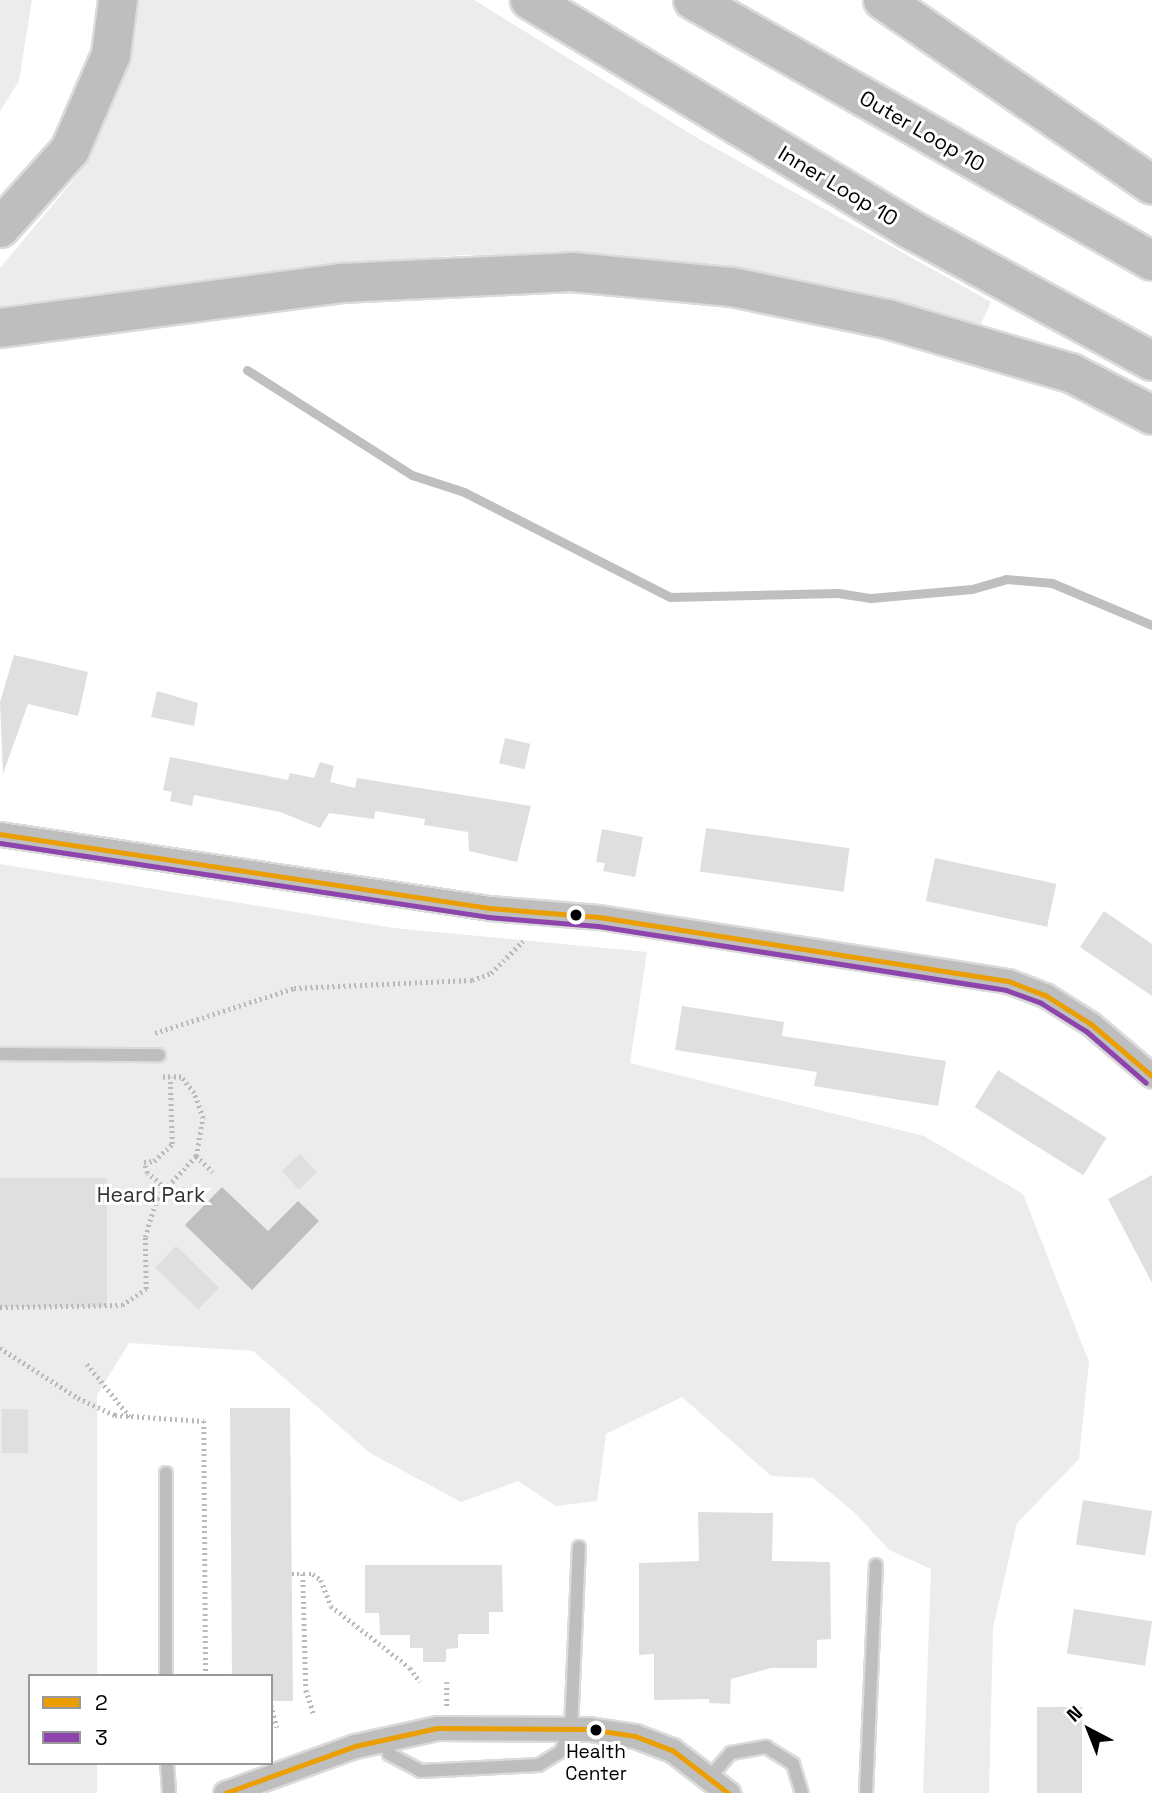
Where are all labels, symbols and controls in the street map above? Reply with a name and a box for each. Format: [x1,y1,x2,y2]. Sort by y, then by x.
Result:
street label: Outer Loop 10 [855,85,989,177]
street label: Inner Loop 10 [774,140,902,232]
unlabelled marker [569,908,583,922]
park label: Heard Park [97,1182,205,1208]
legend [28,1674,273,1765]
text: 2 [95,1689,108,1716]
north arrow [1054,1695,1124,1765]
text: N [1062,1700,1088,1728]
marker: Health Center [589,1723,603,1737]
text: 3 [95,1724,108,1751]
place label: Health Center [565,1741,627,1785]

